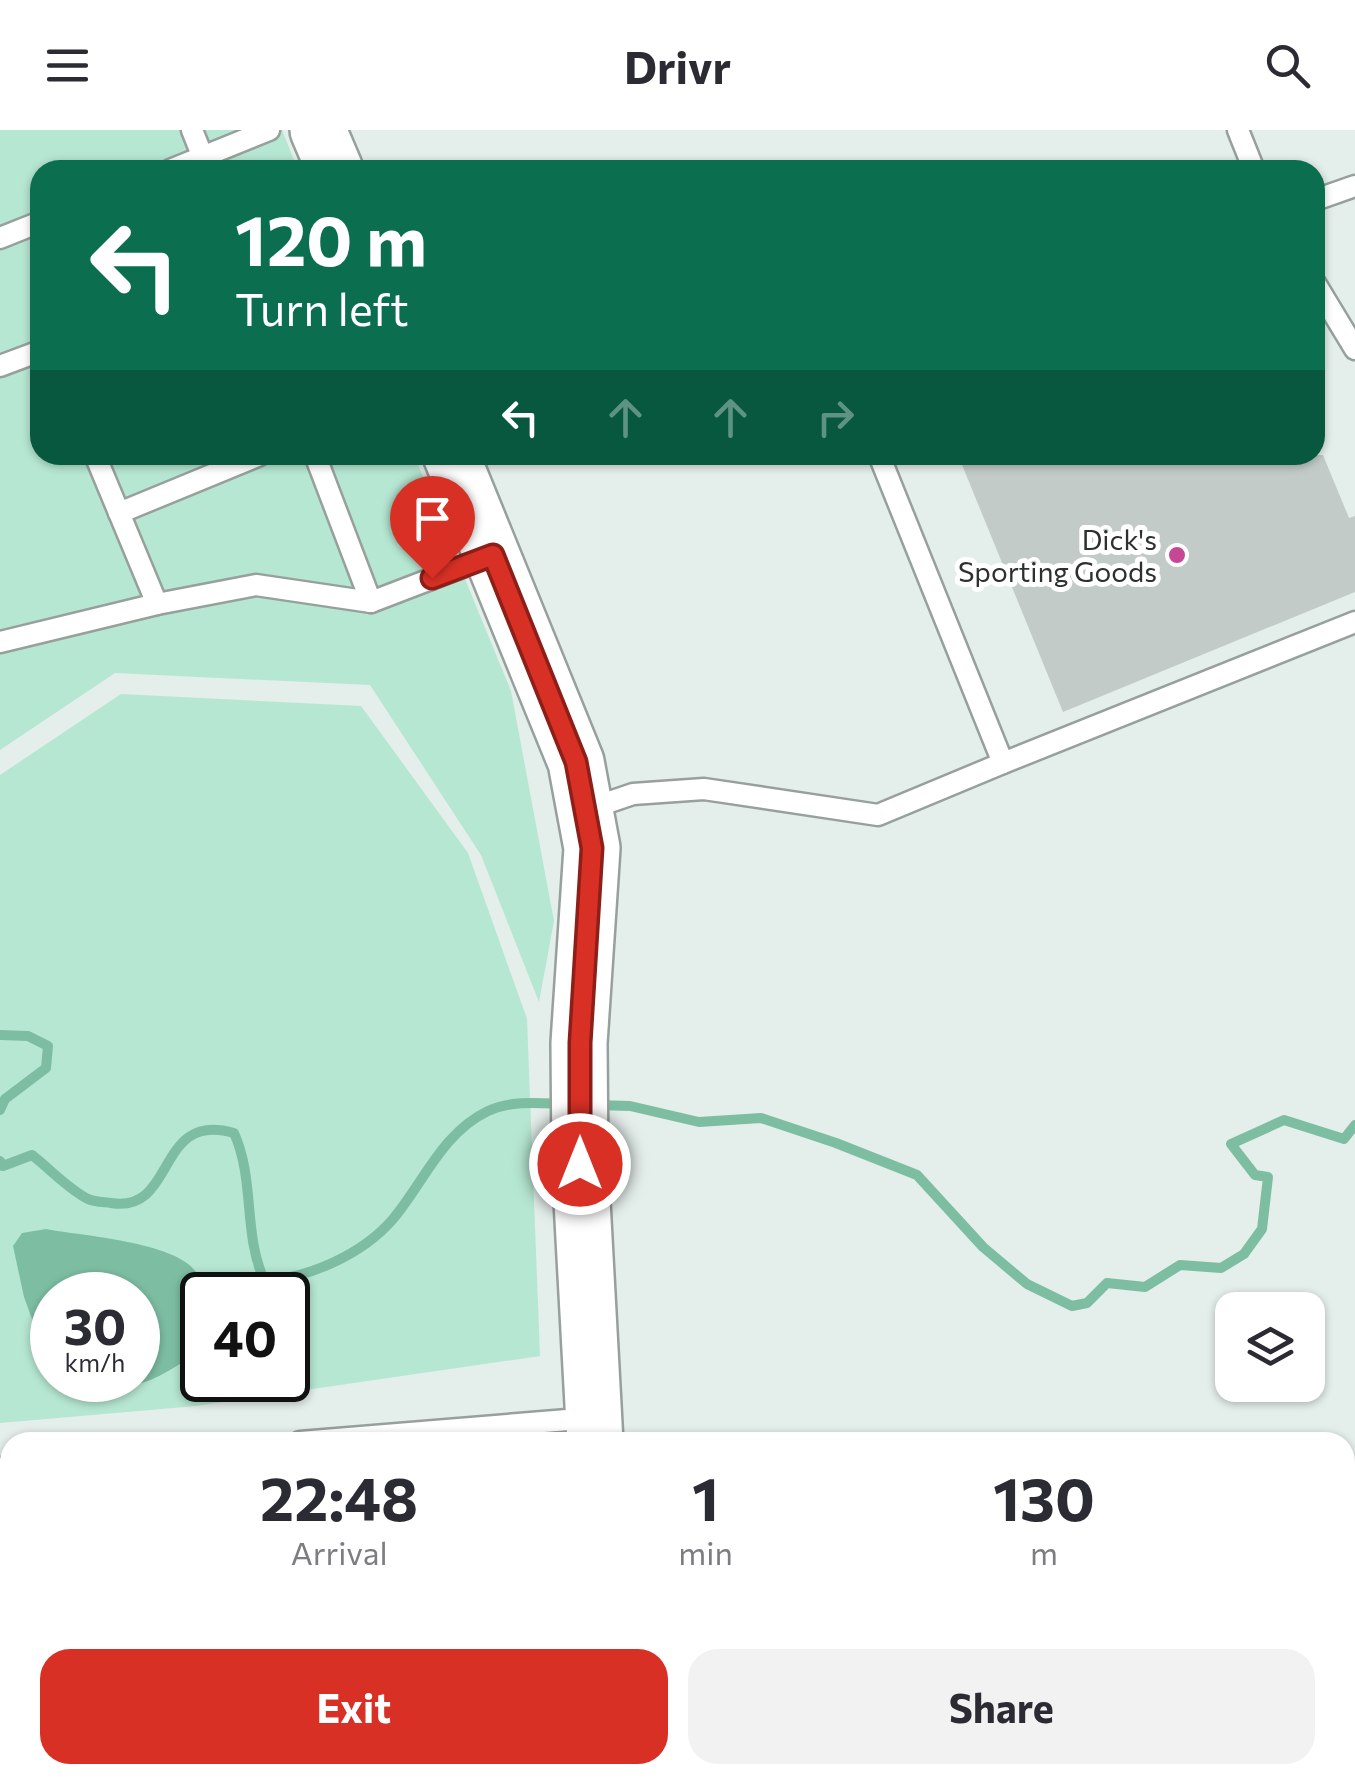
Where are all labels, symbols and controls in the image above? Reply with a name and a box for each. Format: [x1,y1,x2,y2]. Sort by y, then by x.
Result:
icon: menu [40,38,95,93]
text: Drivr [624,38,731,93]
icon: search [1260,38,1315,93]
text: 120 m [235,195,427,280]
icon: left [70,200,200,330]
text: Turn left [235,280,409,335]
icon: left [493,390,548,445]
icon: ahead [598,390,653,445]
icon: ahead [703,390,758,445]
icon: right [808,390,863,445]
pin [390,476,475,579]
icon: arrive [405,491,460,546]
place label: Dick's Sporting Goods [958,522,1157,588]
marker: Dick's Sporting Goods [1166,544,1188,566]
position arrow [528,1112,632,1216]
speed limit sign: 40 [180,1272,310,1402]
map controls [1215,1292,1325,1402]
button: layers [1215,1292,1325,1402]
text: 30 [64,1294,126,1355]
text: km/h [65,1347,125,1377]
text: 22:48 [260,1460,418,1533]
text: 1 [692,1460,719,1533]
text: 130 [993,1460,1095,1533]
text: Arrival [291,1532,388,1572]
text: min [678,1532,733,1572]
text: m [1030,1532,1058,1572]
button: Exit [40,1649,668,1764]
button: Share [688,1649,1315,1764]

